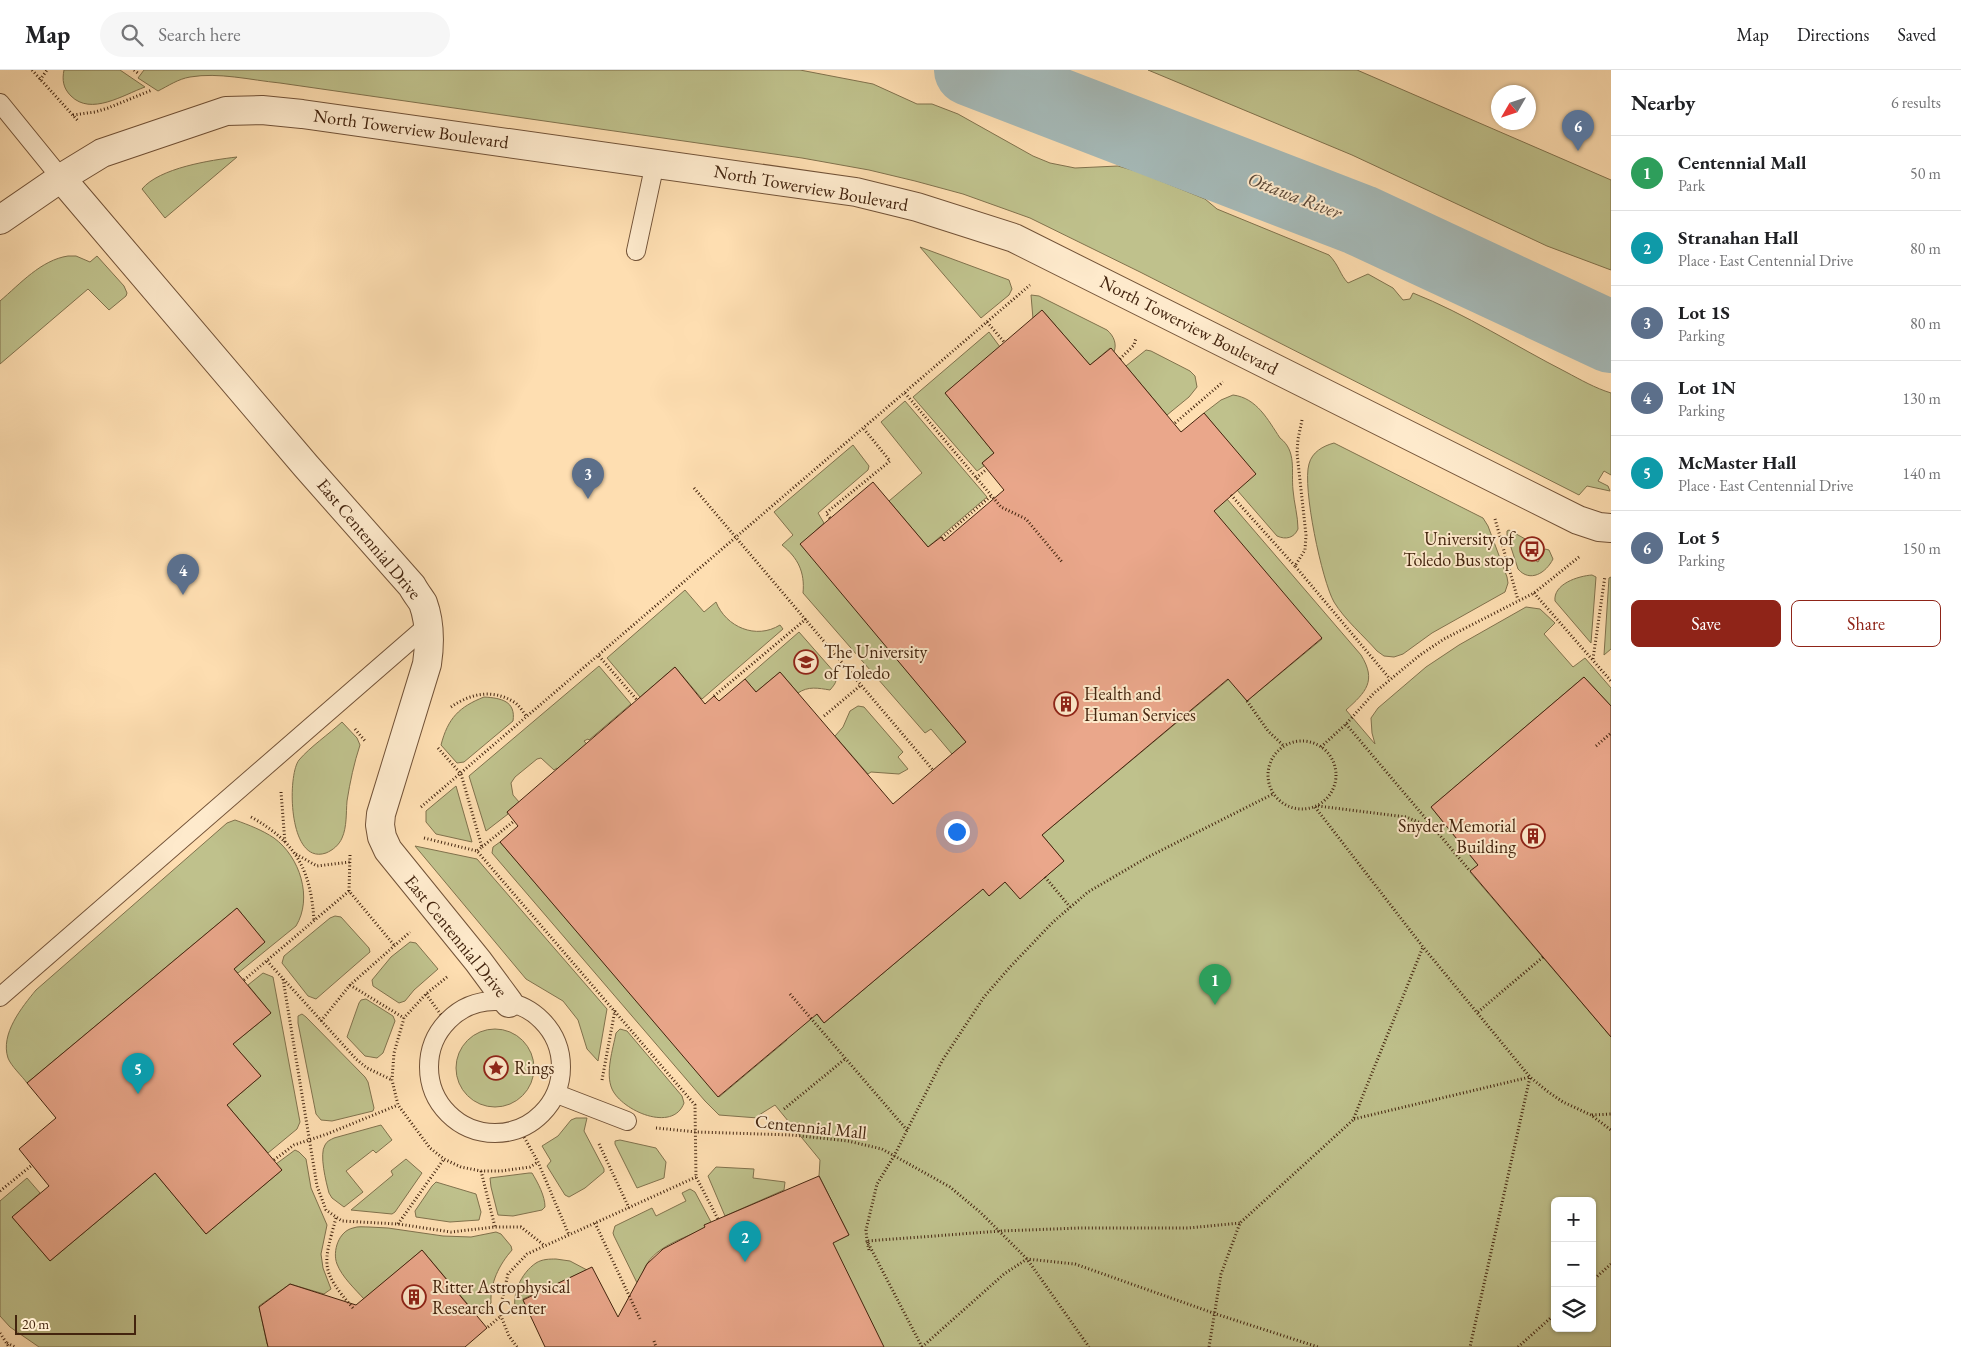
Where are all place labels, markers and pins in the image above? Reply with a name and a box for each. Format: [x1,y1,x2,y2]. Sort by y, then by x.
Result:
pin: 6 [1562,110,1594,151]
pin: 3 [572,458,604,499]
place label: University of Toledo Bus stop [1403,527,1516,571]
bus stop icon: University of Toledo Bus stop [1519,536,1545,562]
pin: 4 [167,554,199,595]
place label: The University of Toledo [824,640,927,684]
school or university icon: The University of Toledo [793,649,819,675]
place label: Health and Human Services [1084,682,1196,726]
building icon: Health and Human Services [1053,691,1079,717]
place label: Snyder Memorial Building [1398,814,1516,858]
building icon: Snyder Memorial Building [1520,823,1546,849]
pin: 1 [1199,964,1231,1005]
pin: 5 [122,1053,154,1094]
place icon: Rings [483,1055,509,1081]
place label: Rings [514,1056,555,1079]
pin: 2 [729,1221,761,1262]
place label: Ritter Astrophysical Research Center [432,1275,570,1319]
building icon: Ritter Astrophysical Research Center [401,1284,427,1310]

